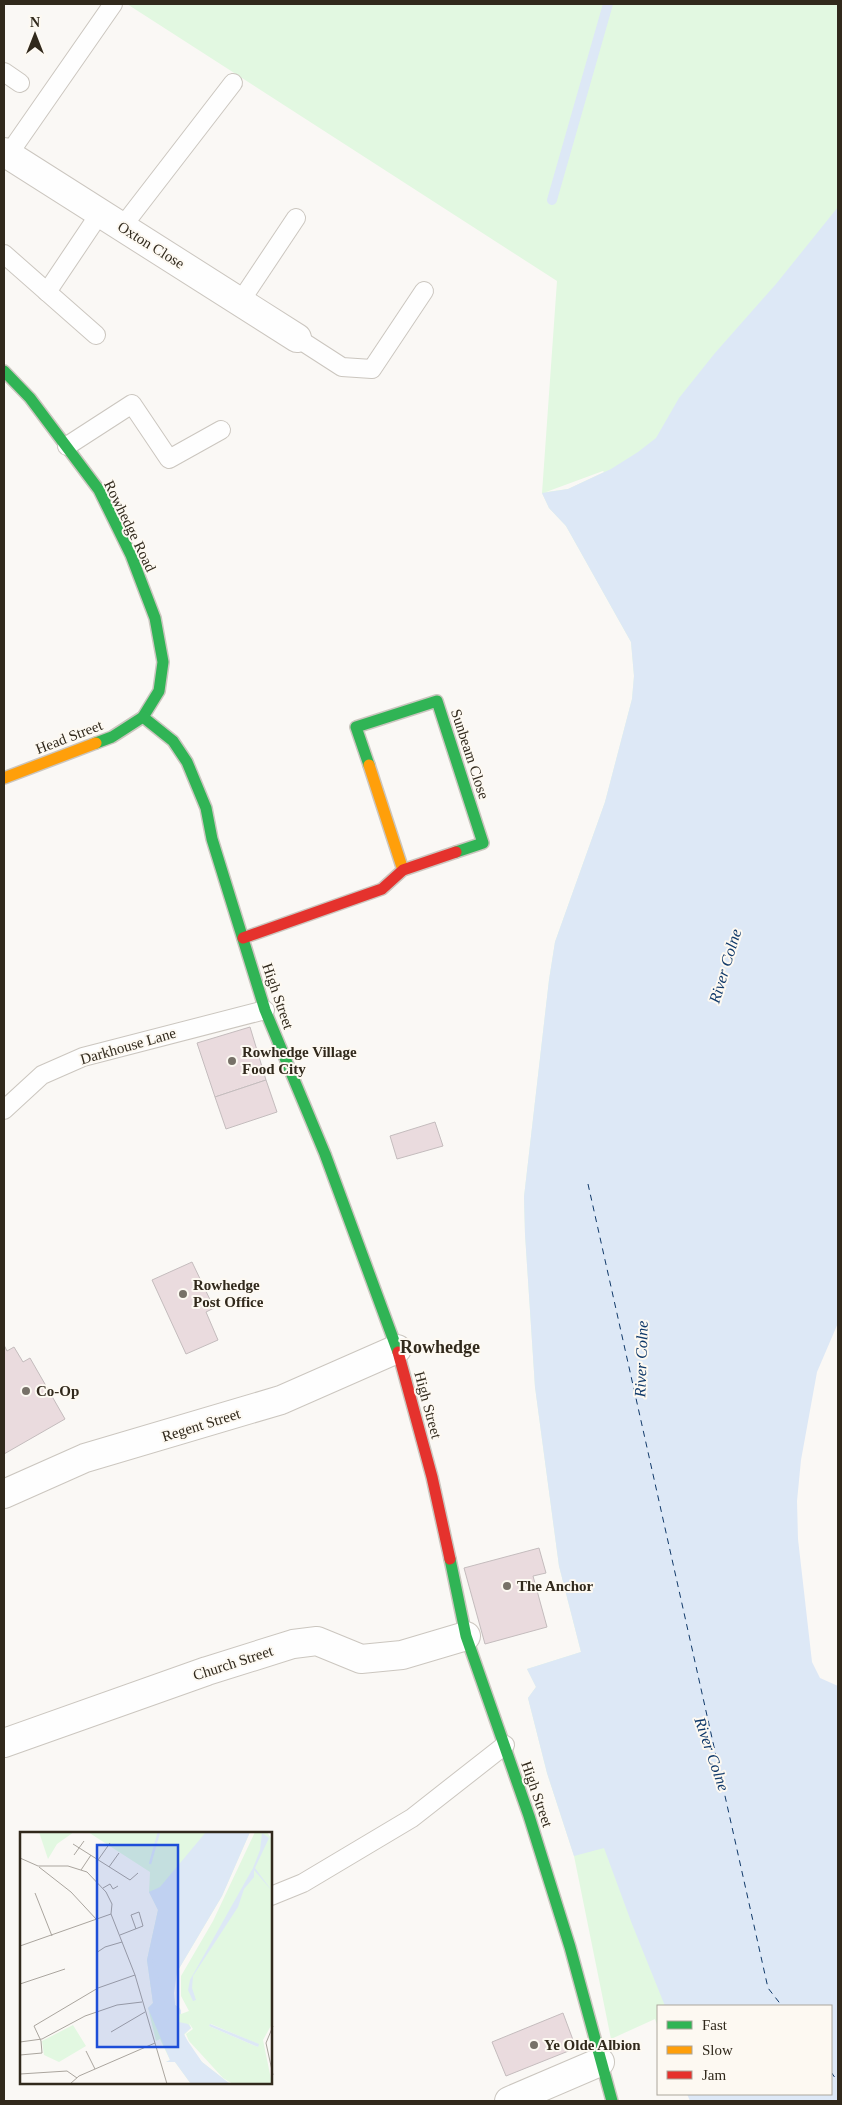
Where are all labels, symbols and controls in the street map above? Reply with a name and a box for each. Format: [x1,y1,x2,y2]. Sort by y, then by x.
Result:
north arrow [10,10,60,60]
text: N [30,15,40,30]
street label: Oxton Close [115,218,188,272]
street label: Rowhedge Road [101,478,159,575]
street label: Sunbeam Close [448,707,492,801]
street label: Head Street [33,717,105,757]
water label: River Colne [705,927,744,1006]
street label: High Street [259,961,297,1032]
street label: Darkhouse Lane [78,1025,178,1067]
place label: Rowhedge Village Food City [242,1044,357,1077]
marker: Rowhedge Village Food City [226,1055,238,1067]
place label: Rowhedge Post Office [193,1277,264,1310]
marker: Rowhedge Post Office [177,1288,189,1300]
water label: River Colne [631,1320,651,1399]
district label: Rowhedge [400,1337,480,1357]
street label: High Street [411,1370,445,1441]
place label: Co-Op [36,1383,79,1399]
marker: Co-Op [20,1385,32,1397]
street label: Regent Street [160,1405,243,1445]
place label: The Anchor [517,1578,594,1594]
marker: The Anchor [501,1580,513,1592]
street label: Church Street [191,1642,276,1683]
water label: River Colne [691,1714,733,1793]
street label: High Street [518,1759,556,1830]
inset map [20,1832,272,2085]
legend [657,2005,832,2095]
text: Fast [702,2017,728,2033]
place label: Ye Olde Albion [544,2037,641,2053]
marker: Ye Olde Albion [528,2039,540,2051]
text: Slow [702,2042,733,2058]
text: Jam [702,2067,726,2083]

